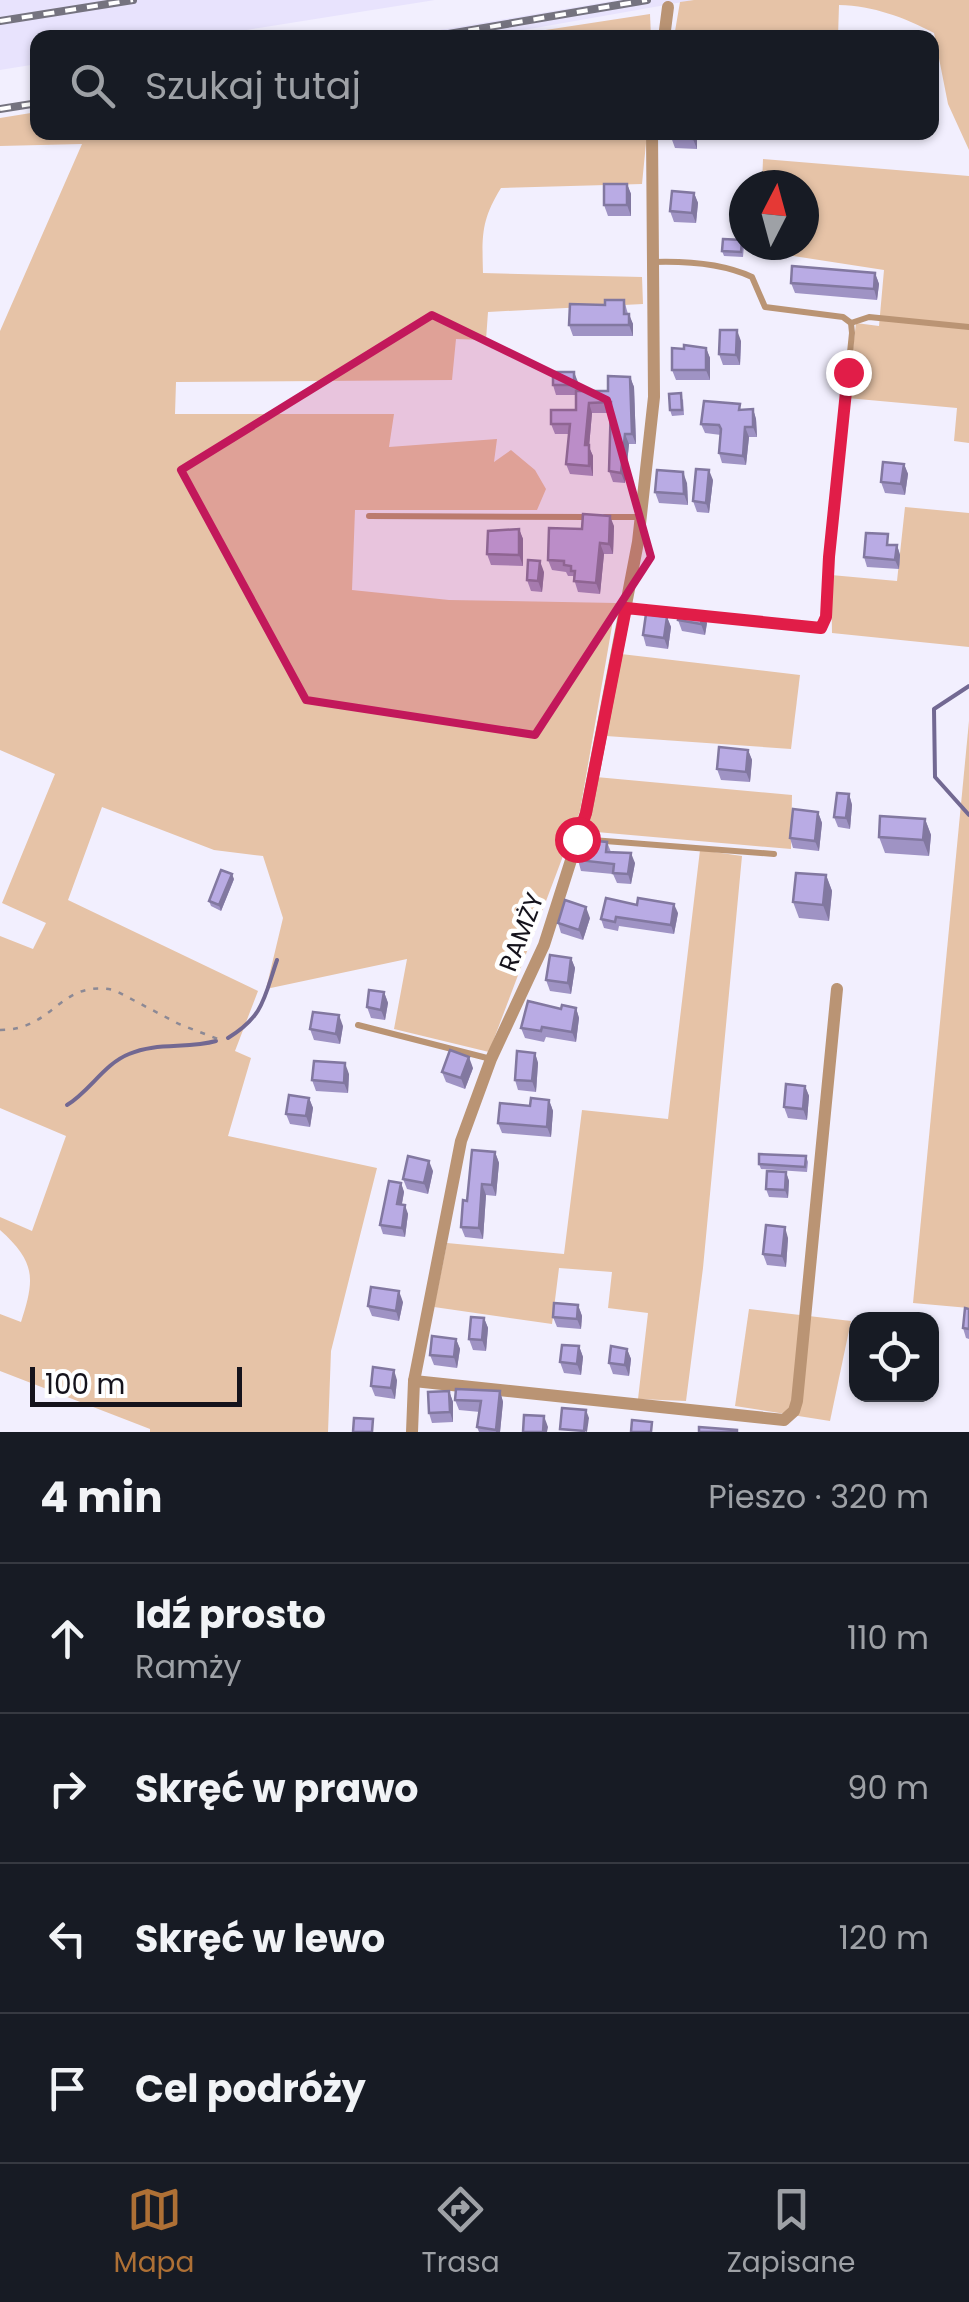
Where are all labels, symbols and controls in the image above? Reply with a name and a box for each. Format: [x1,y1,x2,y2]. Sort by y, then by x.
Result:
search box [30,30,939,140]
icon: search [65,58,120,113]
text: Szukaj tutaj [145,59,361,112]
north arrow [729,170,819,260]
route end [826,350,872,396]
route start [555,817,601,863]
street label: RAMŻY [490,887,553,977]
map controls [849,1312,939,1402]
button: locate [849,1312,939,1402]
scale bar [30,1362,242,1406]
text: 100 m [45,1365,125,1404]
text: 4 min [40,1468,163,1527]
text: Pieszo · 320 m [708,1474,929,1519]
text: Idź prosto [135,1588,326,1641]
icon: ahead [40,1611,95,1666]
text: 110 m [847,1615,929,1660]
text: Ramży [135,1644,242,1689]
icon: right [40,1761,95,1816]
text: Skręć w prawo [135,1762,419,1815]
text: 90 m [847,1765,929,1810]
icon: left [40,1911,95,1966]
text: Skręć w lewo [135,1912,385,1965]
text: 120 m [839,1915,929,1960]
icon: arrive [40,2061,95,2116]
text: Cel podróży [135,2062,366,2115]
tab: Mapa [114,2182,194,2284]
tab: Trasa [422,2182,500,2284]
tab: Zapisane [727,2182,855,2284]

